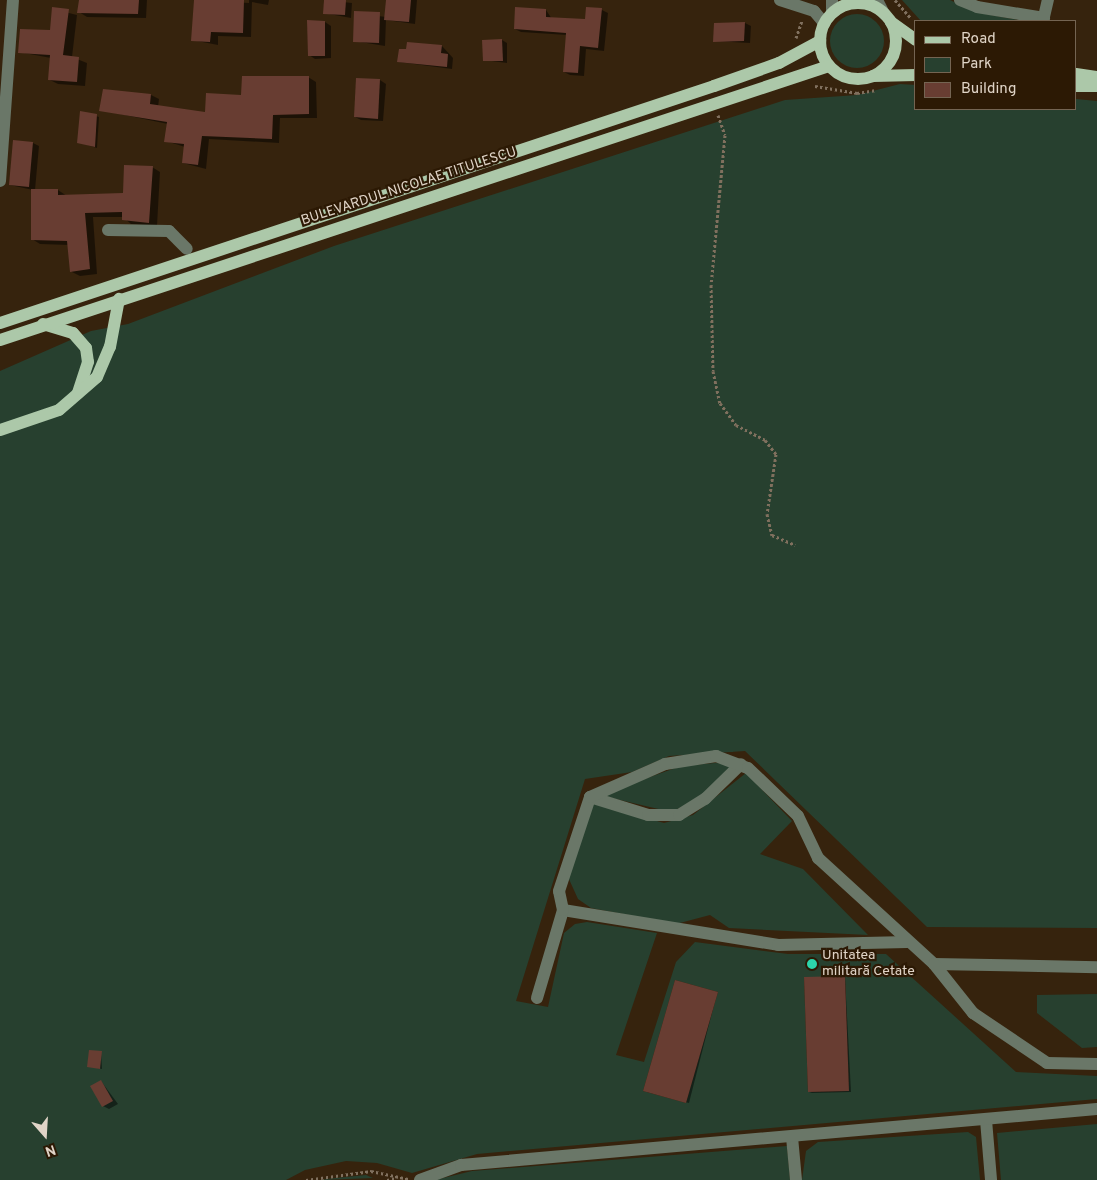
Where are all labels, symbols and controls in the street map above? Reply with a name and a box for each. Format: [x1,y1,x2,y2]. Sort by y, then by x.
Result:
legend [914,20,1077,110]
text: Road [961,30,996,49]
text: Park [961,55,992,74]
text: Building [961,80,1016,99]
street label: BULEVARDUL NICOLAE TITULESCU [299,144,519,230]
place label: Unitatea militară Cetate [822,948,915,980]
marker: Unitatea militară Cetate [806,958,818,970]
north arrow [20,1110,70,1160]
text: N [43,1140,58,1159]

